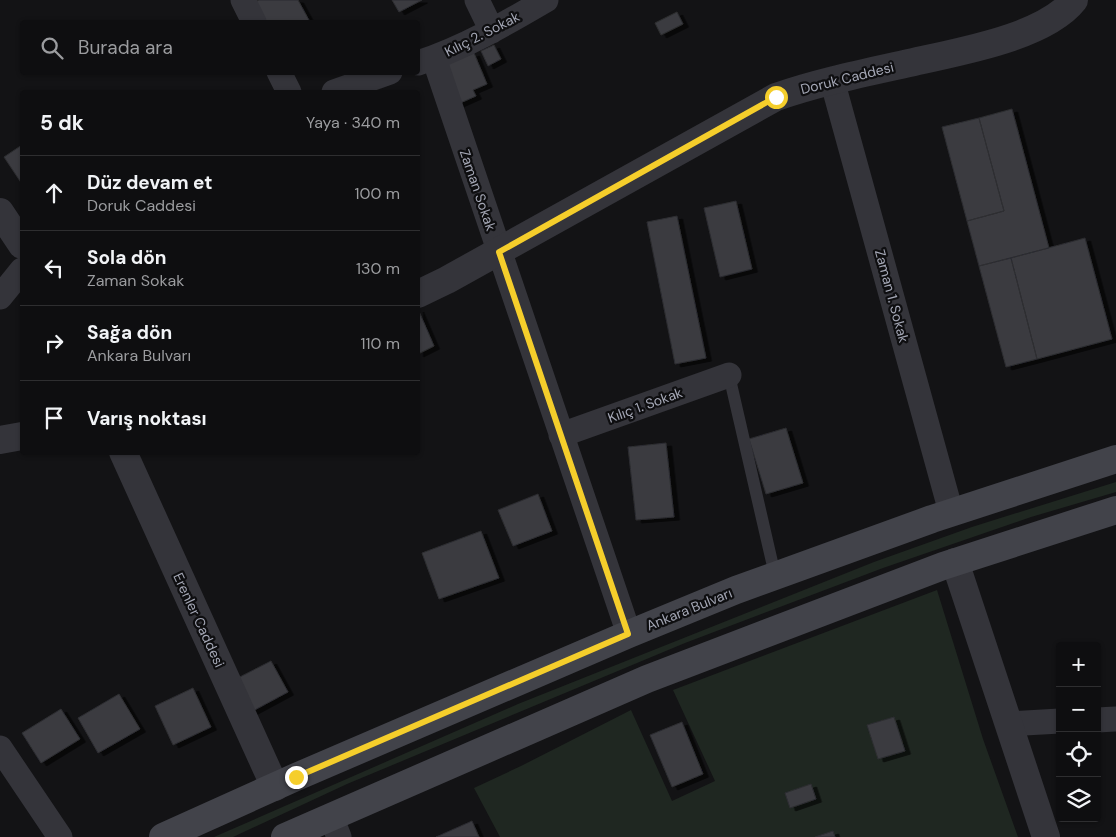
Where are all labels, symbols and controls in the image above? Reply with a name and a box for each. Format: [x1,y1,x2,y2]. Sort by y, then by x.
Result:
street label: Kılıç 2. Sokak [441,7,523,61]
search box [20,20,420,75]
icon: search [38,34,66,62]
text: Burada ara [78,35,173,60]
street label: Doruk Caddesi [799,58,895,98]
route start [765,86,788,109]
text: 5 dk [40,109,84,137]
text: Yaya · 340 m [306,112,400,133]
street label: Zaman Sokak [456,147,500,233]
text: Düz devam et [87,170,213,195]
icon: ahead [40,179,68,207]
text: 100 m [355,183,400,204]
text: Doruk Caddesi [87,195,196,216]
text: Sola dön [87,245,167,270]
street label: Zaman 1. Sokak [871,247,913,345]
icon: left [40,254,68,282]
text: 130 m [356,258,400,279]
text: Zaman Sokak [87,270,184,291]
text: Sağa dön [87,320,172,345]
icon: right [40,329,68,357]
text: 110 m [361,333,400,354]
text: Ankara Bulvarı [87,345,191,366]
street label: Kılıç 1. Sokak [605,383,685,427]
icon: arrive [40,404,68,432]
text: Varış noktası [87,406,207,431]
street label: Erenler Caddesi [169,570,229,670]
street label: Ankara Bulvarı [643,584,735,634]
map controls [1056,642,1101,822]
button: + [1056,642,1101,687]
button: − [1056,687,1101,732]
button: locate [1056,732,1101,777]
route end [285,766,308,789]
button: layers [1056,777,1101,822]

